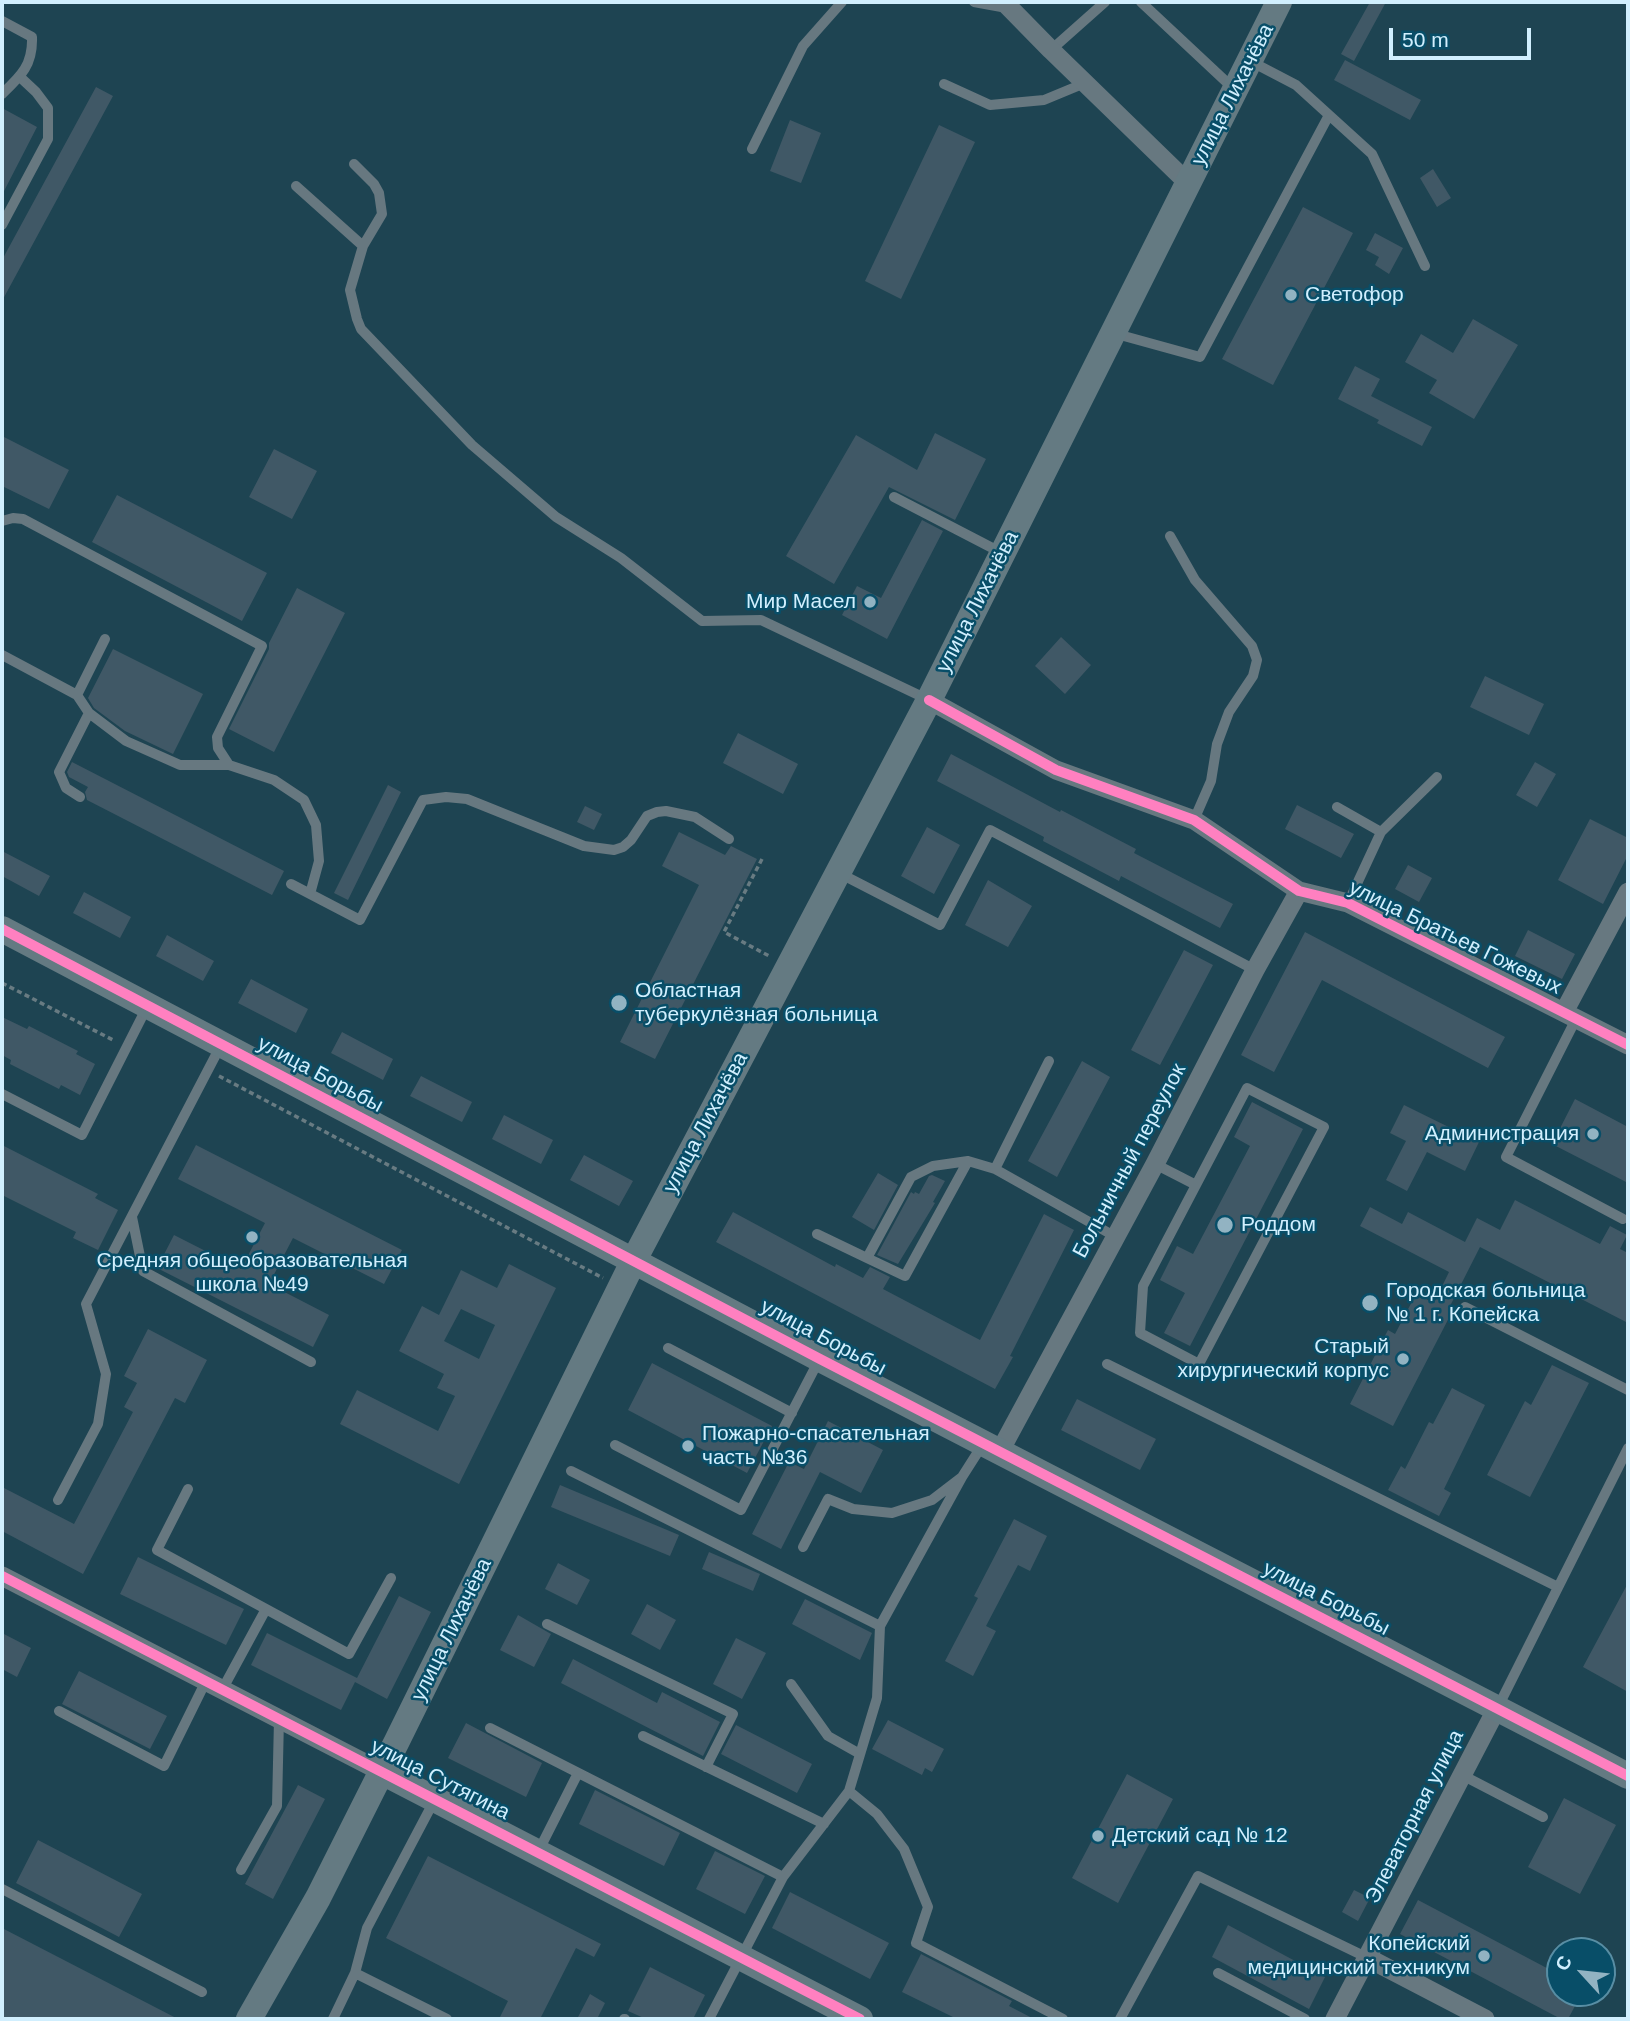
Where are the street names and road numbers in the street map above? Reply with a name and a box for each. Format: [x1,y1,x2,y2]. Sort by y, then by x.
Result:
street label: улица Лихачёва [1186,20,1280,170]
street label: улица Лихачёва [931,527,1025,677]
street label: улица Братьев Гожевых [1345,876,1565,1000]
street label: улица Борьбы [253,1031,387,1119]
street label: улица Лихачёва [658,1048,754,1198]
street label: Больничный переулок [1068,1060,1192,1262]
street label: улица Борьбы [756,1294,890,1382]
street label: улица Лихачёва [407,1554,497,1706]
street label: улица Борьбы [1258,1556,1394,1642]
street label: Элеваторная улица [1360,1726,1470,1908]
street label: улица Сутягина [366,1734,514,1826]

